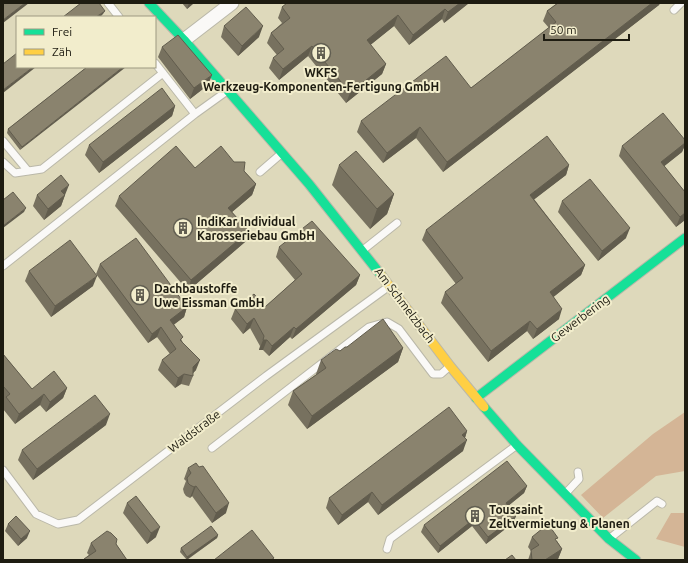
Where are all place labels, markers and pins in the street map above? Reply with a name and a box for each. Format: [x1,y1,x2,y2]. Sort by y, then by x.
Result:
building icon: WKFS Werkzeug-Komponenten-Fertigung GmbH [310,42,332,64]
place label: WKFS Werkzeug-Komponenten-Fertigung GmbH [203,66,439,93]
place label: IndiKar Individual Karosseriebau GmbH [197,215,315,242]
building icon: IndiKar Individual Karosseriebau GmbH [172,217,194,239]
place label: Dachbaustoffe Uwe Eissman GmbH [154,282,265,309]
building icon: Dachbaustoffe Uwe Eissman GmbH [129,284,151,306]
place label: Toussaint Zeltvermietung & Planen [489,503,630,530]
building icon: Toussaint Zeltvermietung & Planen [464,505,486,527]

